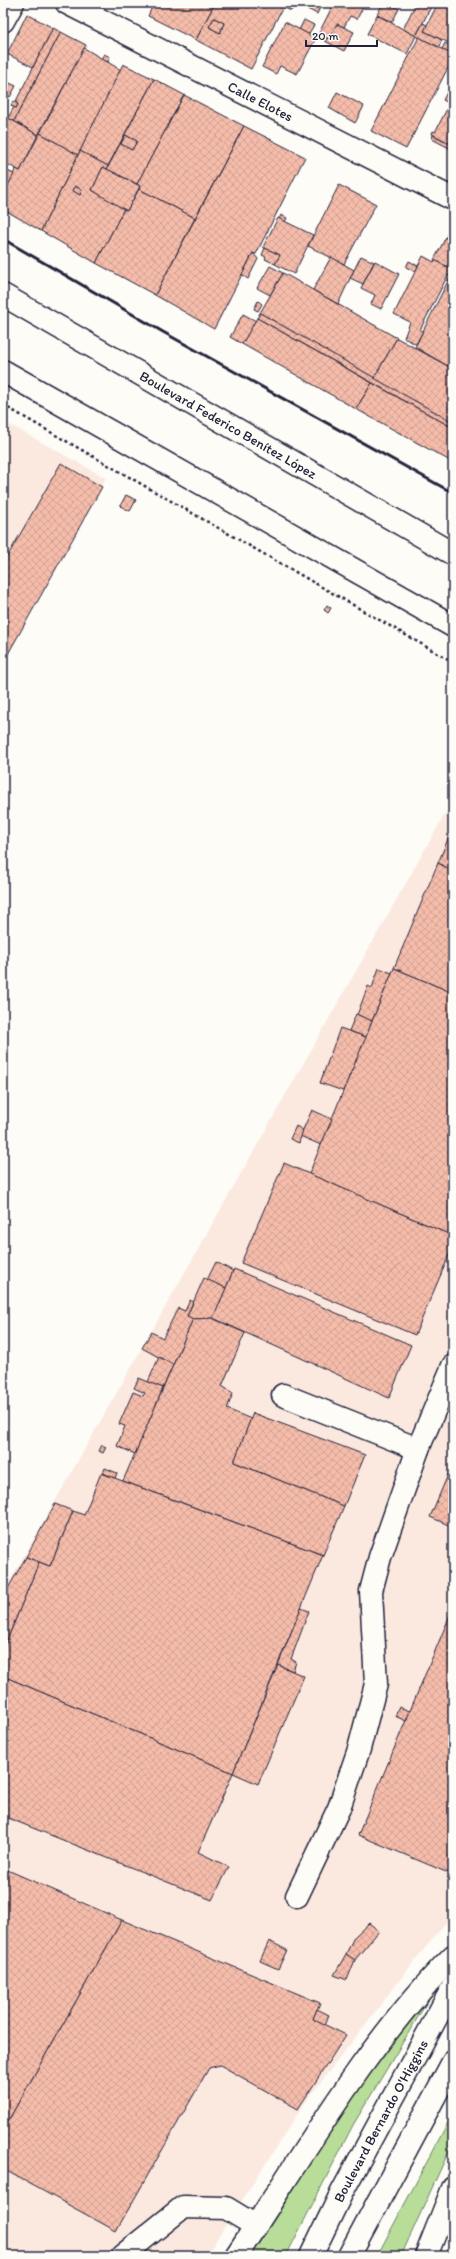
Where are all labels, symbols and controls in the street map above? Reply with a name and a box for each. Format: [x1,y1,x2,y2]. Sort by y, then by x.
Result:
scale bar [306,22,377,48]
text: 20 m [312,29,339,43]
street label: Calle Elotes [225,78,296,125]
street label: Boulevard Federico Benítez López [137,367,320,483]
street label: Boulevard Bernardo O'Higgins [330,2037,431,2205]

